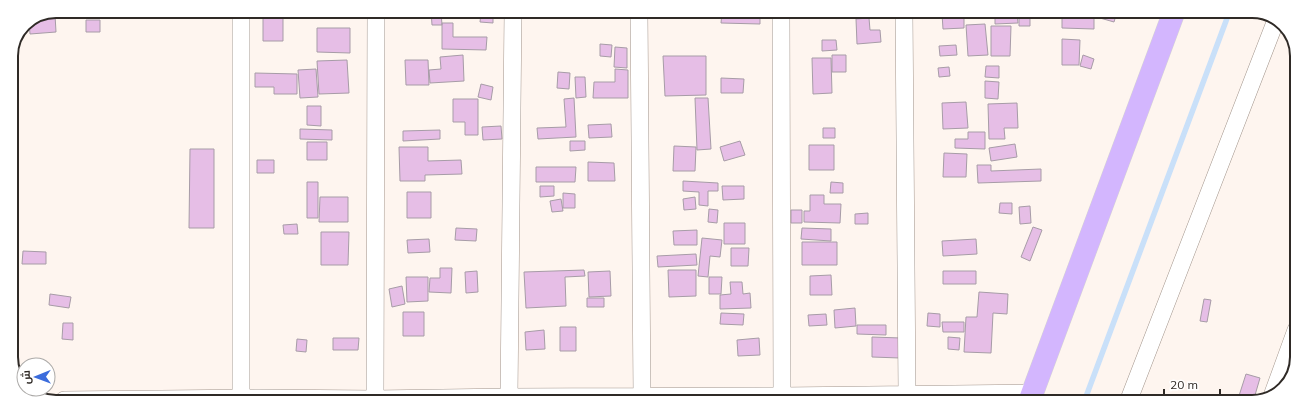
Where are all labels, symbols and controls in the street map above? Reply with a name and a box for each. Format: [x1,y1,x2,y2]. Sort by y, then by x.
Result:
north arrow [16,357,56,397]
text: ش [19,370,33,384]
scale bar [1164,371,1220,397]
text: 20 m [1170,377,1198,392]

